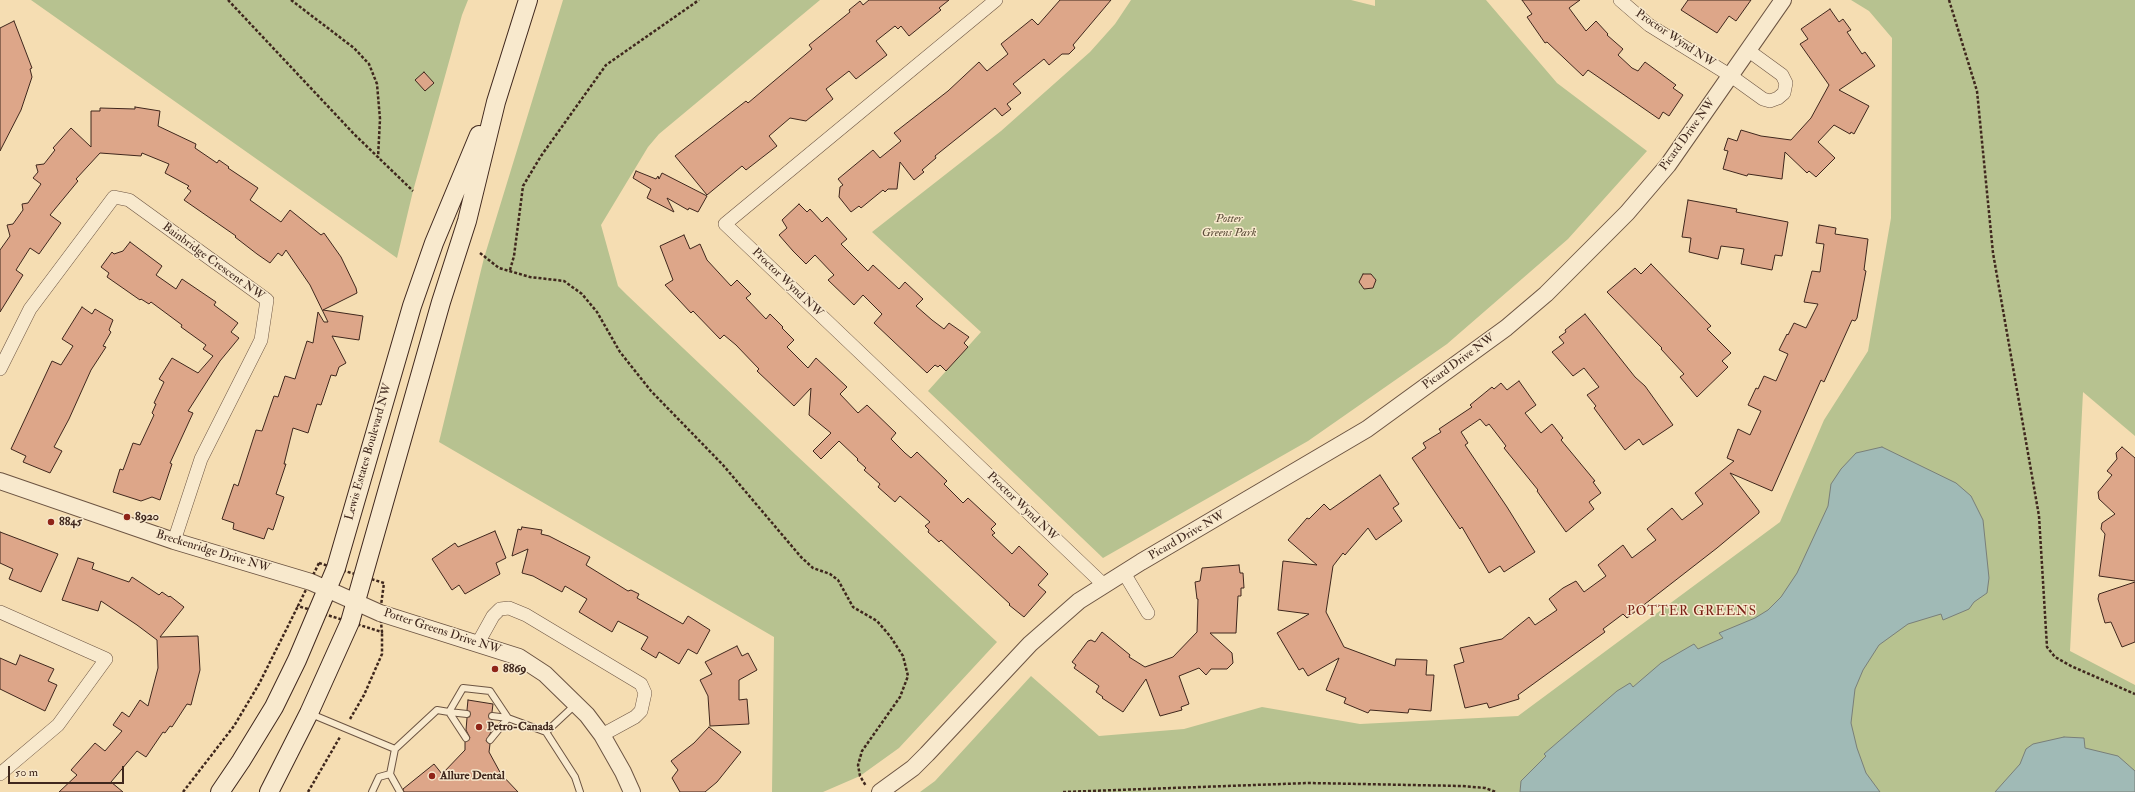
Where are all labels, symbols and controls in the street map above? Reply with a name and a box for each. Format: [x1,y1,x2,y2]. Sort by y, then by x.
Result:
street label: Proctor Wynd NW [1632,7,1718,71]
street label: Picard Drive NW [1657,96,1719,174]
park label: Potter Greens Park [1202,212,1256,240]
street label: Bainbridge Crescent NW [159,220,267,304]
street label: Proctor Wynd NW [749,245,825,321]
street label: Picard Drive NW [1420,331,1498,393]
street label: Lewis Estates Boulevard NW [343,382,395,522]
street label: Proctor Wynd NW [984,469,1060,545]
street label: Picard Drive NW [1146,508,1228,564]
place label: 8920 [135,510,159,524]
marker: 8920 [122,512,132,522]
place label: 8845 [59,515,82,529]
marker: 8845 [46,517,56,527]
street label: Breckenridge Drive NW [154,528,272,576]
district label: POTTER GREENS [1627,604,1757,620]
street label: Potter Greens Drive NW [381,606,503,658]
place label: 8869 [503,662,526,676]
marker: 8869 [490,664,500,674]
place label: Petro-Canada [487,720,554,734]
marker: Petro-Canada [474,722,484,732]
scale bar [10,758,126,784]
text: 50 m [15,765,38,780]
place label: Allure Dental [440,769,505,783]
marker: Allure Dental [427,771,437,781]

